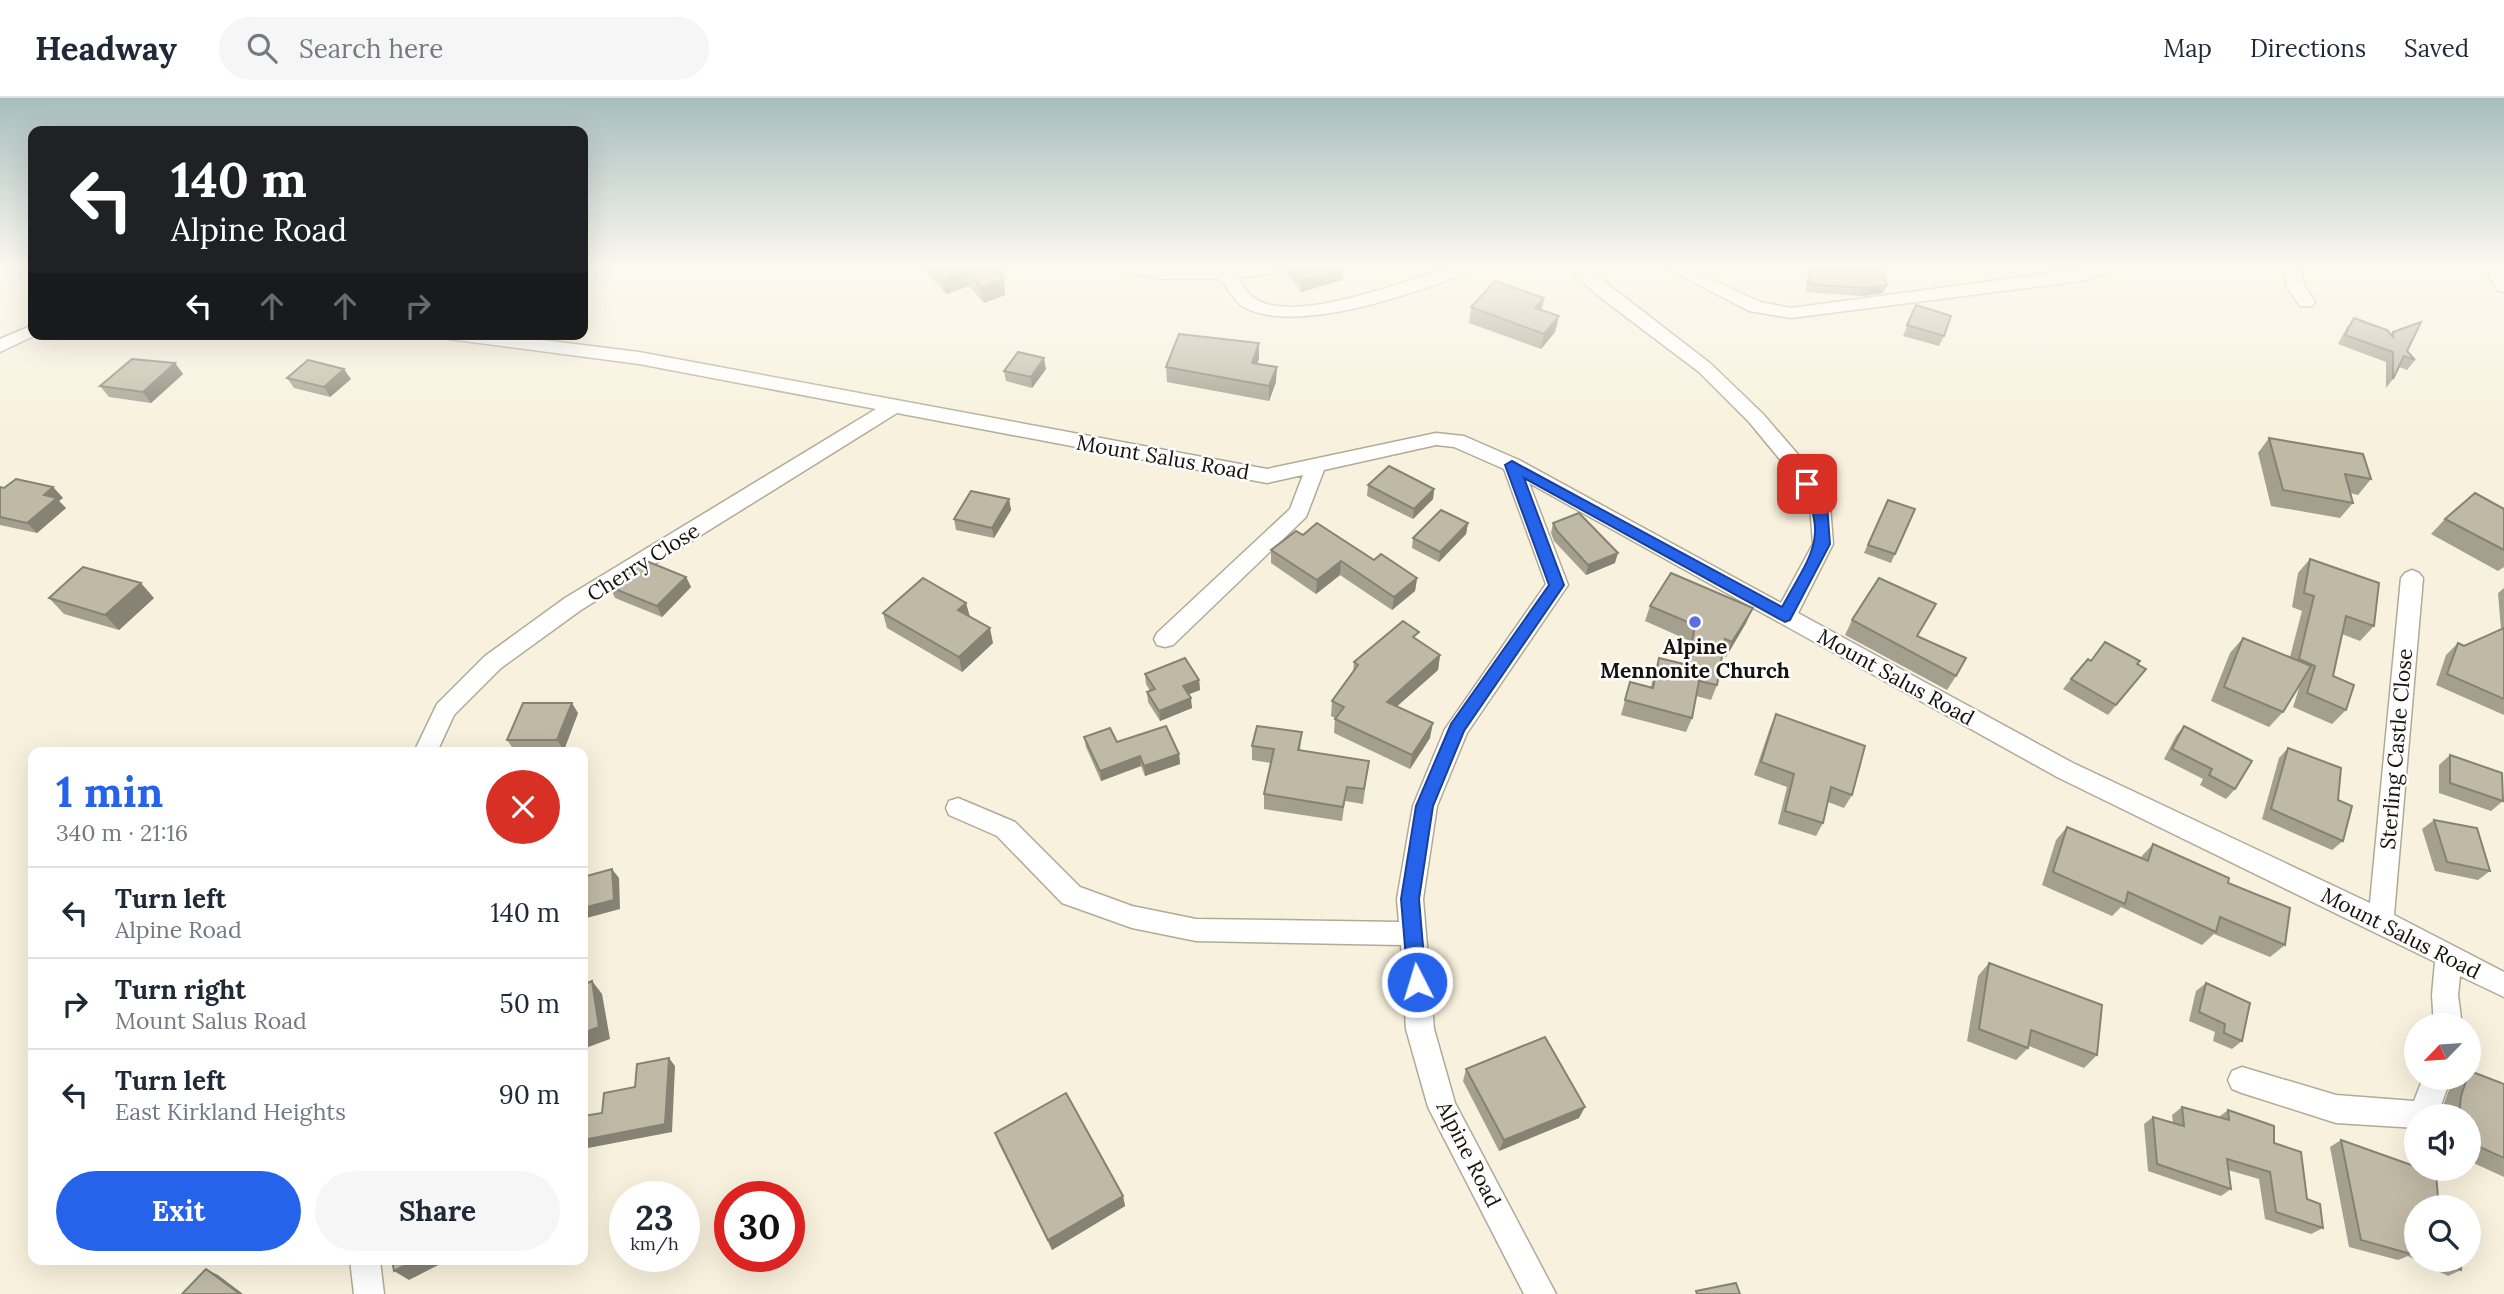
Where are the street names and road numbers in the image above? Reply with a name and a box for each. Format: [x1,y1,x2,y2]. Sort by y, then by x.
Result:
street label: Mount Salus Road [1074,429,1252,485]
street label: Cherry Close [582,517,704,607]
street label: Mount Salus Road [1813,623,1979,731]
street label: Sterling Castle Close [2374,647,2418,851]
street label: Mount Salus Road [2317,881,2485,985]
street label: Alpine Road [1430,1095,1507,1212]

